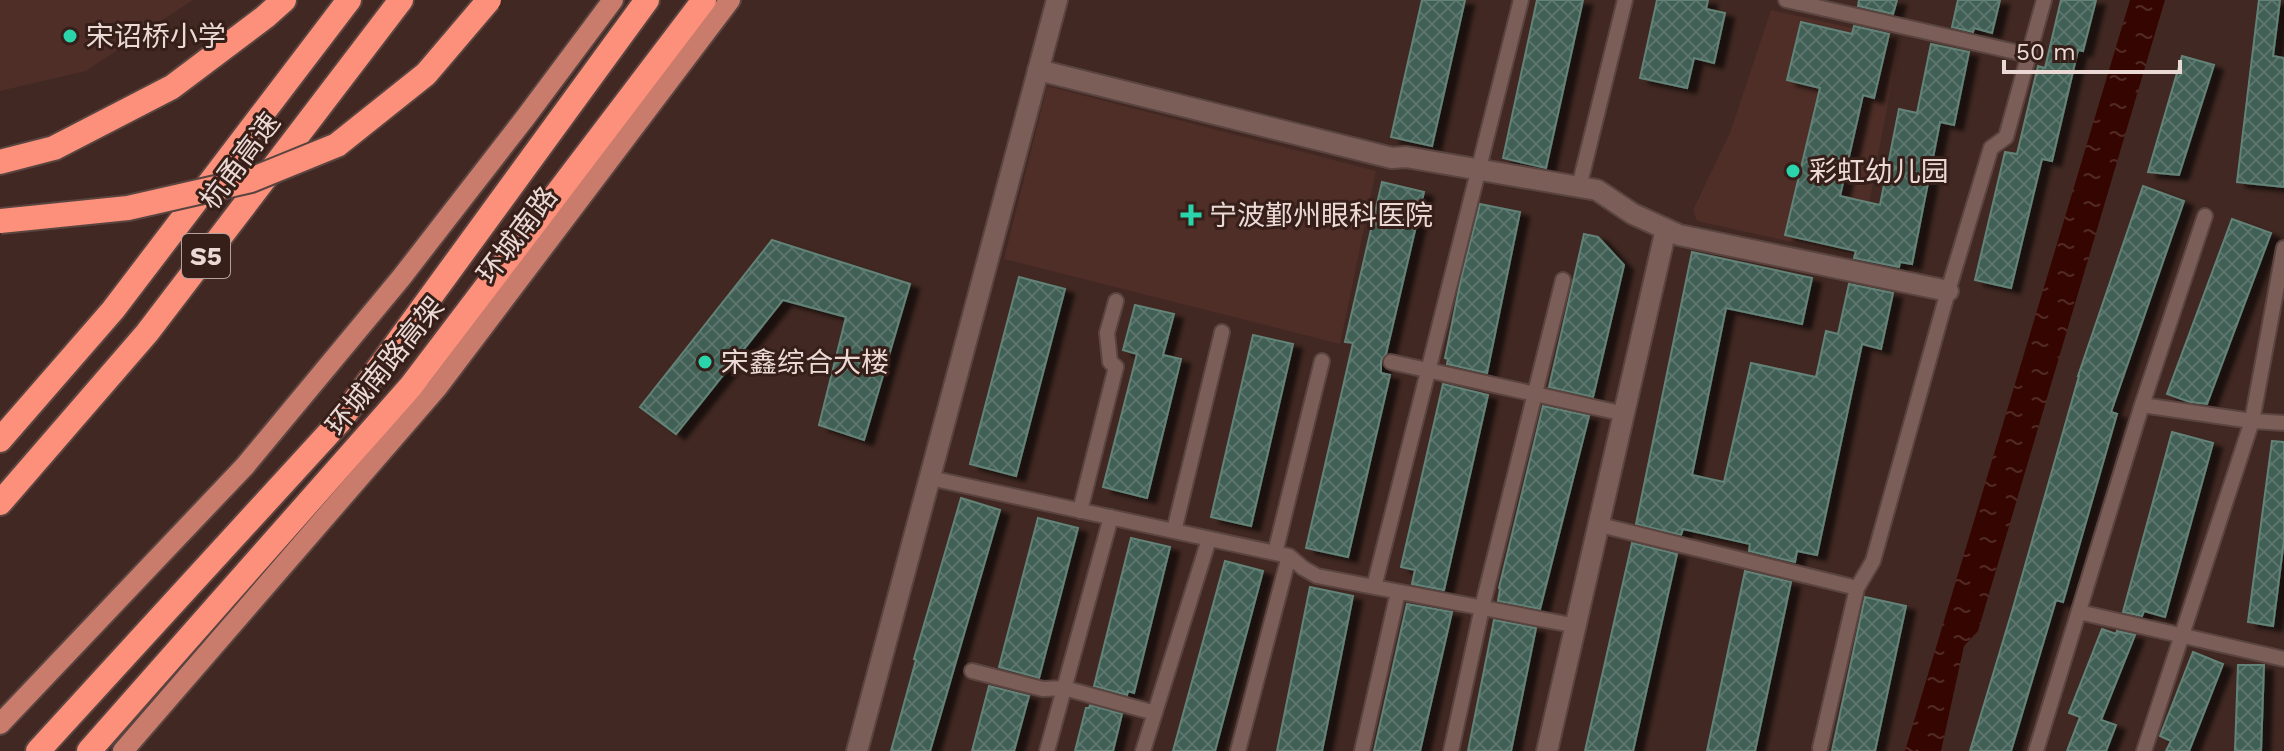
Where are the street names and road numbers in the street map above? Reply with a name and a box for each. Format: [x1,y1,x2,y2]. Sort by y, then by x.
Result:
street label: 杭甬高速 [193,106,287,216]
street label: 环城南路 [470,180,564,290]
road number: S5 [182,234,230,278]
street label: 环城南路高架 [319,290,451,442]

